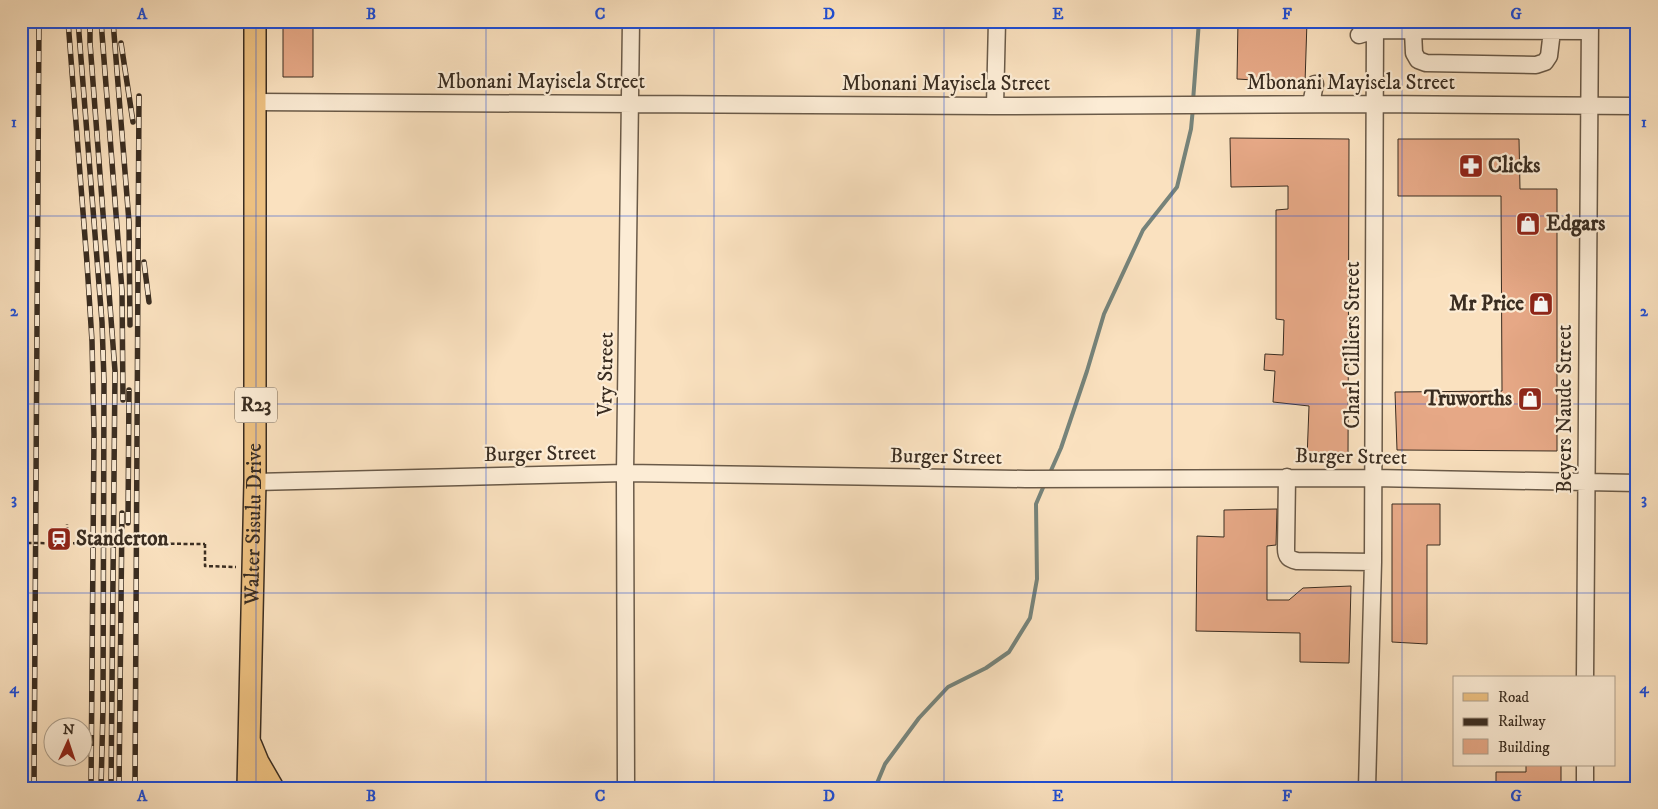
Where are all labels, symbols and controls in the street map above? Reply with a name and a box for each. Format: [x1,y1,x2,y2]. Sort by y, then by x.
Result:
text: A [136,4,148,24]
text: B [366,4,376,24]
text: C [595,4,605,24]
text: D [823,4,835,24]
text: E [1052,4,1064,24]
text: F [1282,4,1292,24]
text: G [1510,4,1522,24]
street label: Mbonani Mayisela Street [437,69,646,95]
street label: Mbonani Mayisela Street [1247,70,1456,96]
street label: Mbonani Mayisela Street [842,71,1051,97]
text: 1 [11,112,17,132]
text: 1 [1641,112,1647,132]
pharmacy icon: Clicks [1458,153,1484,179]
place label: Clicks [1488,153,1540,179]
shop icon: Edgars [1515,211,1541,237]
place label: Edgars [1546,211,1605,237]
street label: Charl Cilliers Street [1340,261,1366,429]
place label: Mr Price [1449,291,1524,317]
shop icon: Mr Price [1528,291,1554,317]
text: 2 [10,301,19,321]
text: 2 [1640,301,1649,321]
street label: Beyers Naude Street [1552,324,1578,494]
street label: Vry Street [592,331,620,417]
place label: Truworths [1423,386,1512,412]
shop icon: Truworths [1517,386,1543,412]
road number: R23 [235,388,277,422]
street label: Burger Street [484,440,597,468]
street label: Walter Sisulu Drive [239,443,268,606]
street label: Burger Street [890,443,1003,471]
street label: Burger Street [1295,443,1408,471]
text: 3 [11,489,17,509]
text: 3 [1641,489,1647,509]
station icon: Standerton [46,526,72,552]
place label: Standerton [76,526,169,552]
legend [1453,676,1616,766]
text: 4 [8,678,19,698]
text: 4 [1638,678,1649,698]
text: Road [1498,688,1530,707]
text: Railway [1498,712,1546,731]
north arrow [42,716,92,766]
text: N [62,721,75,739]
text: Building [1498,738,1550,757]
text: A [136,786,148,806]
text: B [366,786,376,806]
text: C [595,786,605,806]
text: D [823,786,835,806]
text: E [1052,786,1064,806]
text: F [1282,786,1292,806]
text: G [1510,786,1522,806]

